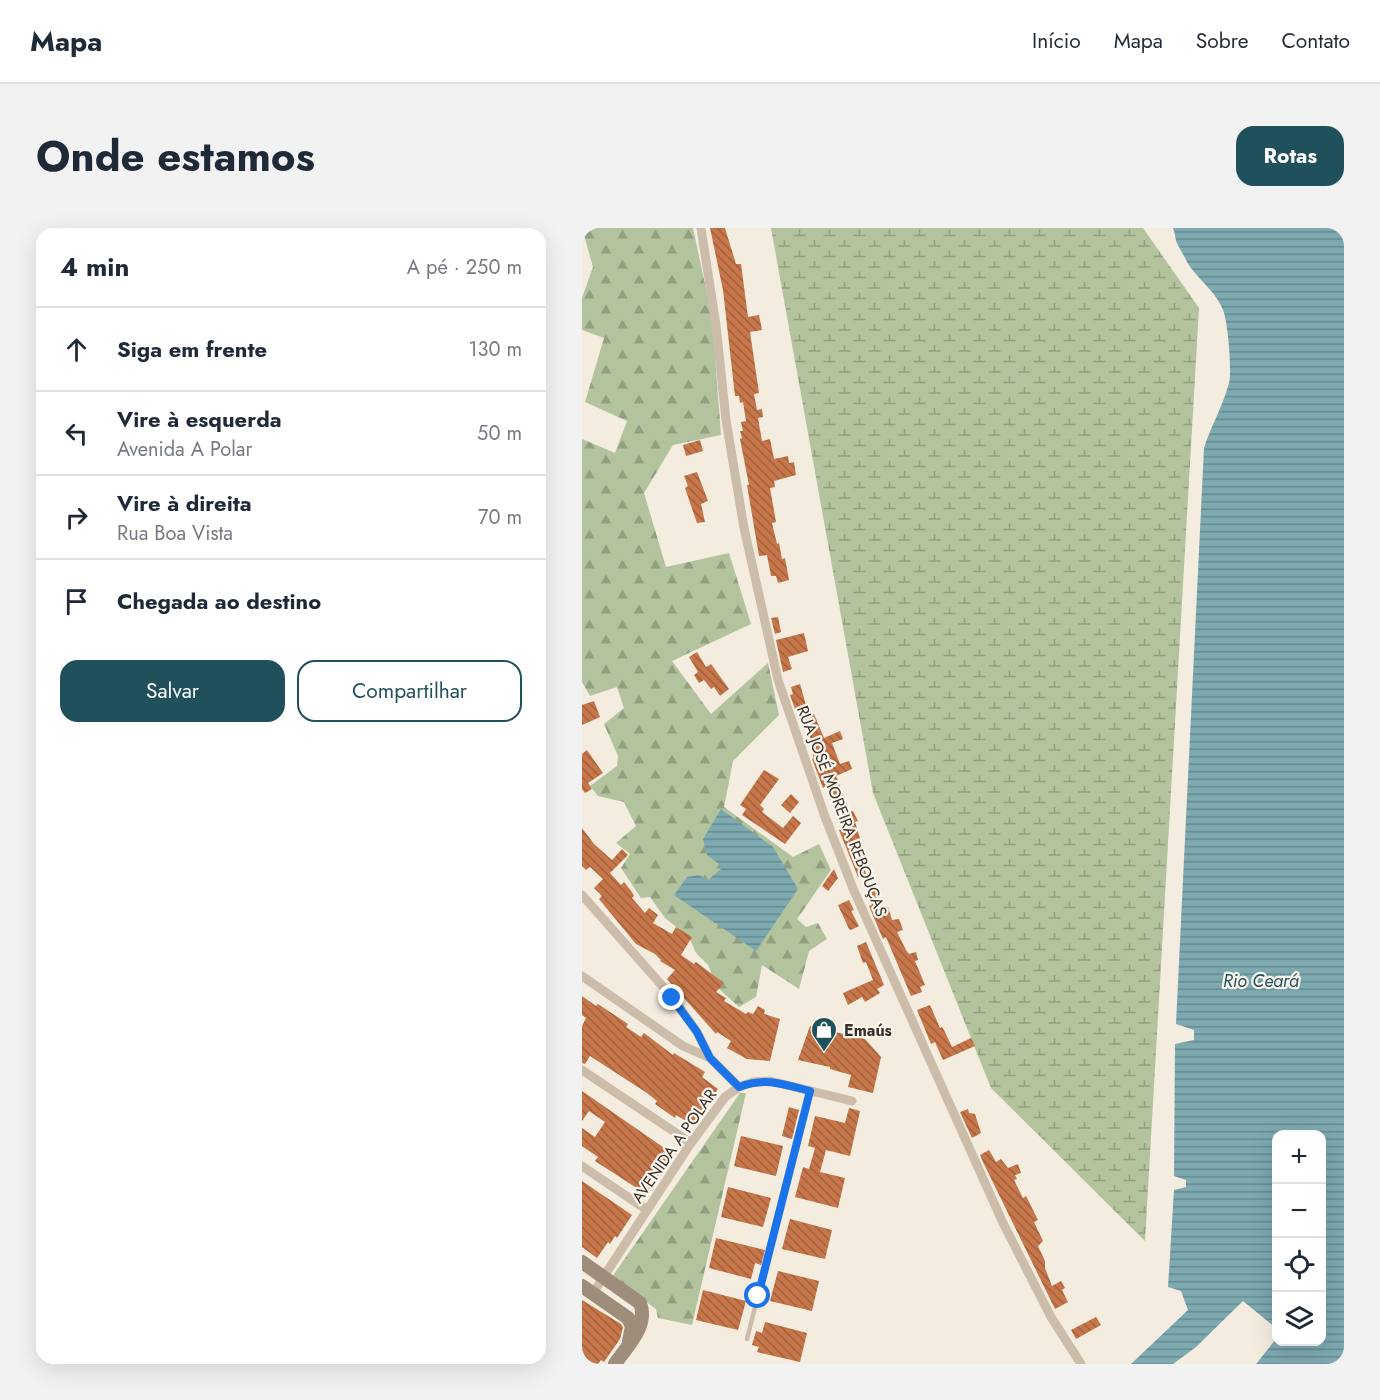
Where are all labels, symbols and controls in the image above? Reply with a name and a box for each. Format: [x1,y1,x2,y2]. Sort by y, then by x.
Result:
text: Mapa [30,21,102,62]
text: Início [1032,26,1081,56]
text: Mapa [1114,26,1163,56]
text: Sobre [1196,26,1248,56]
text: Contato [1281,26,1350,56]
text: Onde estamos [36,126,315,187]
button: Rotas [1236,126,1344,186]
text: 4 min [60,248,129,286]
text: A pé · 250 m [407,253,522,282]
icon: ahead [60,333,93,366]
text: Siga em frente [117,333,267,365]
text: 130 m [468,335,522,364]
text: Vire à esquerda [117,403,282,435]
icon: left [60,417,93,450]
text: 50 m [477,419,522,448]
text: Avenida A Polar [117,435,252,464]
text: Vire à direita [117,487,252,519]
icon: right [60,501,93,534]
text: 70 m [478,503,522,532]
text: Rua Boa Vista [117,519,233,548]
icon: arrive [60,585,93,618]
text: Chegada ao destino [117,585,321,617]
button: Salvar [60,660,285,722]
button: Compartilhar [297,660,522,722]
street label: RUA JOSÉ MOREIRA REBOUÇAS [791,702,893,920]
water label: Rio Ceará [1223,968,1299,994]
route end [658,984,684,1010]
shop icon: Emaús [809,1015,839,1053]
place label: Emaús [844,1019,892,1042]
street label: AVENIDA A POLAR [626,1084,722,1208]
map controls [1272,1130,1326,1346]
button: + [1272,1130,1326,1184]
button: − [1272,1184,1326,1238]
button: locate [1272,1238,1326,1292]
route start [744,1282,770,1308]
button: layers [1272,1292,1326,1346]

